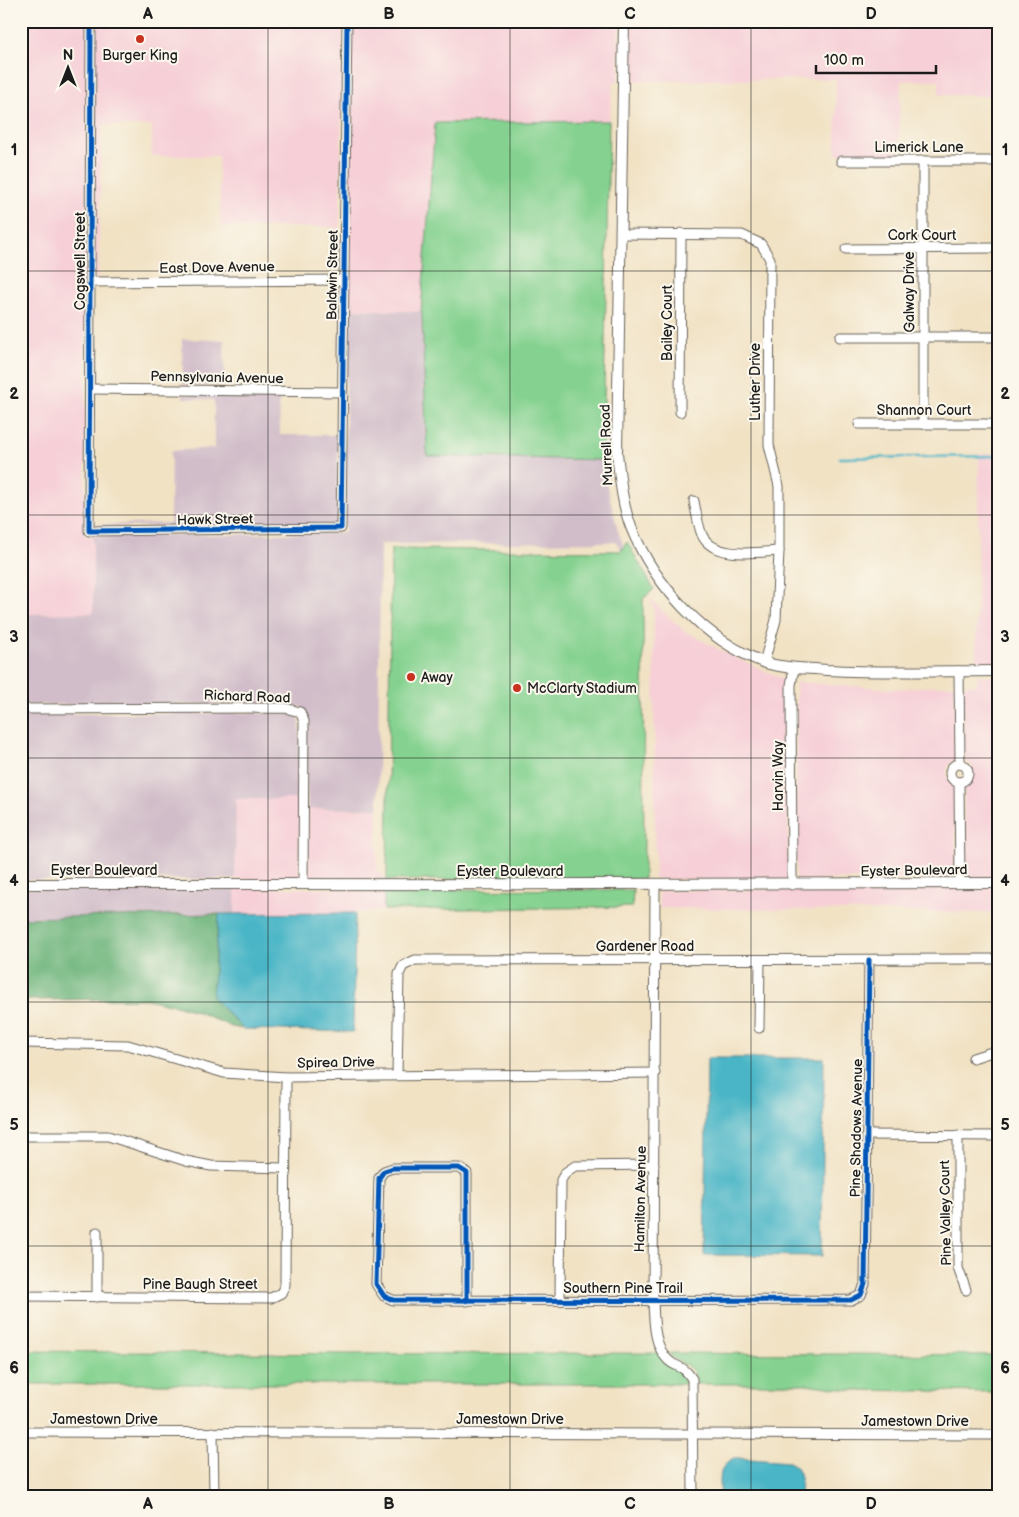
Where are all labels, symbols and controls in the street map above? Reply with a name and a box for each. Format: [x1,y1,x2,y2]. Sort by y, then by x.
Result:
text: A [142,5,153,24]
text: B [383,5,395,24]
text: C [624,5,636,24]
text: D [865,5,877,24]
marker: Burger King [134,33,146,45]
north arrow [42,42,92,92]
scale bar [816,42,936,74]
text: N [63,47,73,64]
place label: Burger King [102,47,178,64]
text: 100 m [824,51,864,70]
street label: Limerick Lane [874,139,964,156]
text: 1 [11,141,17,160]
text: 1 [1002,141,1008,160]
street label: Cogswell Street [72,211,89,310]
street label: Cork Court [888,227,957,244]
street label: Baldwin Street [323,229,342,320]
street label: Galway Drive [901,252,918,332]
street label: East Dove Avenue [159,258,275,277]
street label: Bailey Court [659,284,676,361]
street label: Luther Drive [747,343,764,421]
street label: Pennsylvania Avenue [150,368,284,387]
text: 2 [9,385,19,404]
text: 2 [1000,385,1010,404]
street label: Shannon Court [877,402,972,419]
street label: Murrell Road [597,404,616,486]
street label: Hawk Street [177,510,254,529]
text: 3 [9,628,19,647]
text: 3 [1000,628,1010,647]
place label: Away [421,669,453,686]
marker: Away [405,671,417,683]
place label: McClarty Stadium [527,680,637,697]
marker: McClarty Stadium [511,682,523,694]
street label: Richard Road [203,686,291,707]
street label: Harvin Way [770,740,787,811]
street label: Eyster Boulevard [860,861,968,880]
street label: Eyster Boulevard [50,862,158,879]
street label: Eyster Boulevard [456,863,564,880]
text: 4 [9,872,19,891]
text: 4 [1000,872,1010,891]
street label: Gardener Road [596,938,694,955]
street label: Spirea Drive [297,1053,375,1072]
street label: Pine Shadows Avenue [847,1058,866,1198]
text: 5 [9,1116,19,1135]
text: 5 [1000,1116,1010,1135]
street label: Hamilton Avenue [631,1146,650,1252]
street label: Pine Valley Court [936,1159,955,1266]
street label: Pine Baugh Street [142,1276,258,1293]
street label: Southern Pine Trail [563,1280,683,1297]
text: 6 [9,1359,19,1378]
text: 6 [1000,1359,1010,1378]
street label: Jamestown Drive [50,1411,158,1428]
street label: Jamestown Drive [456,1411,564,1428]
street label: Jamestown Drive [861,1413,969,1430]
text: A [142,1495,153,1514]
text: B [383,1495,395,1514]
text: C [624,1495,636,1514]
text: D [865,1495,877,1514]

